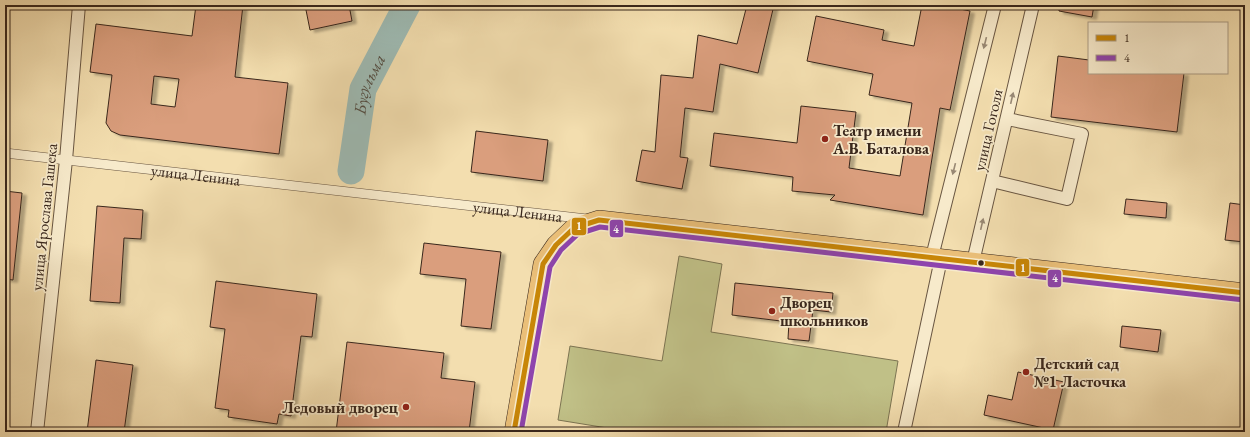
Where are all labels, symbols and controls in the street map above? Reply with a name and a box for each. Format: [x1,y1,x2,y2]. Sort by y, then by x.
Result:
legend [1088,22,1228,74]
text: 1 [1124,30,1130,46]
one-way arrow [982,37,988,49]
water label: Бугульма [348,50,390,117]
text: 4 [1124,50,1130,66]
street label: улица Гоголя [968,87,1008,173]
one-way arrow [1009,92,1015,104]
place label: Театр имени А.В. Баталова [832,120,930,159]
marker: Театр имени А.В. Баталова [820,134,830,144]
street label: улица Ярослава Гашека [26,142,62,292]
street label: улица Ленина [150,159,242,190]
one-way arrow [951,163,957,175]
street label: улица Ленина [472,196,564,227]
line badge: 1 [571,217,587,236]
one-way arrow [979,218,985,231]
text: 1 [576,219,582,233]
line badge: 4 [609,219,624,238]
text: 4 [613,222,619,236]
unlabelled marker [976,258,986,268]
line badge: 1 [1015,258,1030,277]
text: 1 [1020,261,1026,275]
line badge: 4 [1047,269,1062,288]
text: 4 [1052,271,1058,285]
place label: Дворец школьников [780,292,869,331]
marker: Дворец школьников [767,306,777,316]
place label: Детский сад №1 Ласточка [1034,353,1127,392]
marker: Детский сад №1 Ласточка [1021,367,1031,377]
place label: Ледовый дворец [282,397,399,418]
marker: Ледовый дворец [401,402,411,412]

